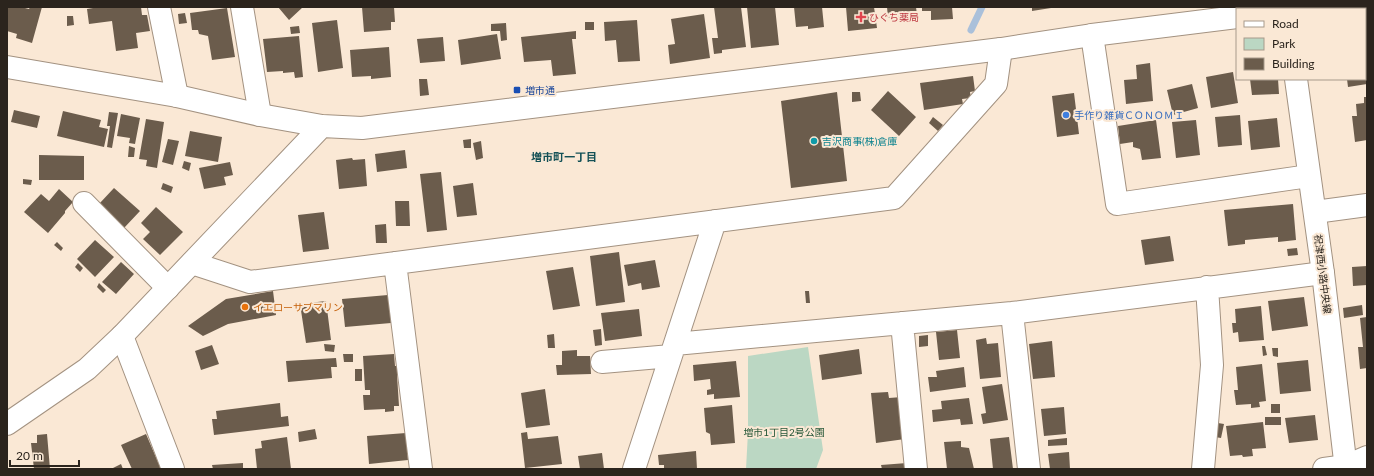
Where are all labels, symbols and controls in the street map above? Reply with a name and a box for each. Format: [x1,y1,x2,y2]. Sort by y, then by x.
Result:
legend [1236,8,1366,80]
place label: ひぐち薬局 [869,11,919,23]
marker: ひぐち薬局 [856,12,866,22]
text: Road [1272,16,1299,31]
text: Park [1272,36,1296,51]
text: Building [1272,56,1315,71]
place label: 増市通 [525,84,555,96]
marker: 増市通 [512,85,522,95]
place label: 手作り雑貨ＣＯＮＯＭＩ [1074,109,1184,121]
marker: 手作り雑貨ＣＯＮＯＭＩ [1061,110,1071,120]
place label: 吉沢商事(株)倉庫 [822,135,897,147]
marker: 吉沢商事(株)倉庫 [809,136,819,146]
district label: 増市町一丁目 [531,150,597,163]
street label: 祝津西小路中央線 [1312,234,1334,314]
place label: イエローサブマリン [253,301,343,313]
marker: イエローサブマリン [240,302,250,312]
park label: 増市1丁目2号公園 [743,426,825,438]
scale bar [10,442,79,468]
text: 20 m [16,448,43,463]

